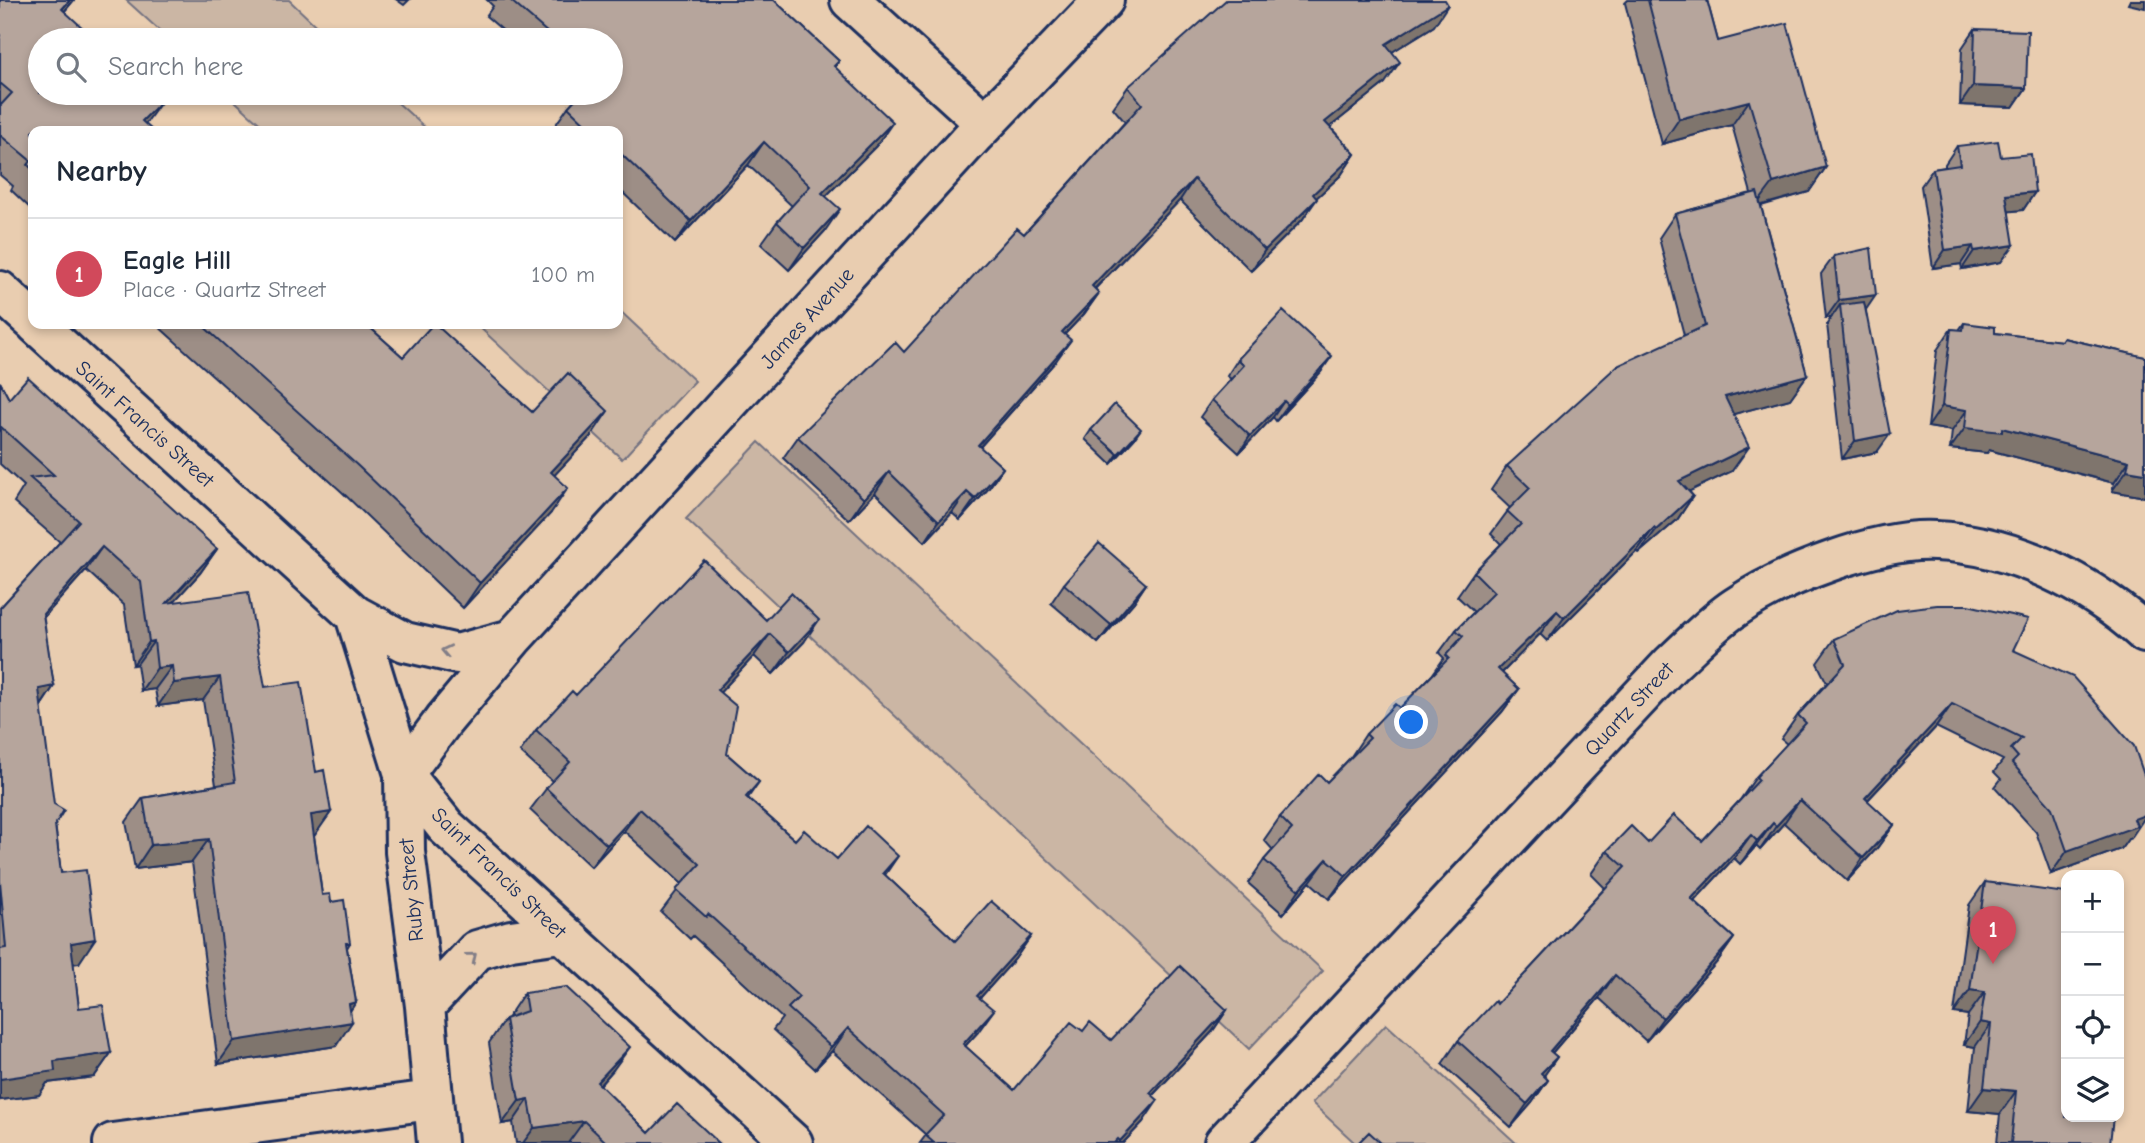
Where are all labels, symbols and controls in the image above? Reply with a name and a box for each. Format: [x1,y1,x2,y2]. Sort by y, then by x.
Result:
search box [28,28,623,105]
icon: search [52,48,90,86]
text: Search here [108,52,243,82]
text: Nearby [56,154,147,189]
text: Eagle Hill [123,246,231,276]
text: 1 [74,261,84,288]
text: 100 m [531,261,595,288]
street label: James Avenue [755,262,859,374]
text: Place · Quartz Street [123,276,326,303]
street label: Saint Francis Street [71,356,220,493]
one-way arrow [440,644,452,659]
street label: Quartz Street [1579,656,1679,761]
your location [1394,705,1428,739]
street label: Saint Francis Street [427,803,572,944]
street label: Ruby Street [394,836,428,943]
map controls [2061,870,2124,1122]
button: + [2061,870,2124,933]
pin: 1 [1970,906,2016,964]
button: − [2061,933,2124,996]
one-way arrow [464,952,476,965]
button: locate [2061,996,2124,1059]
button: layers [2061,1059,2124,1122]

